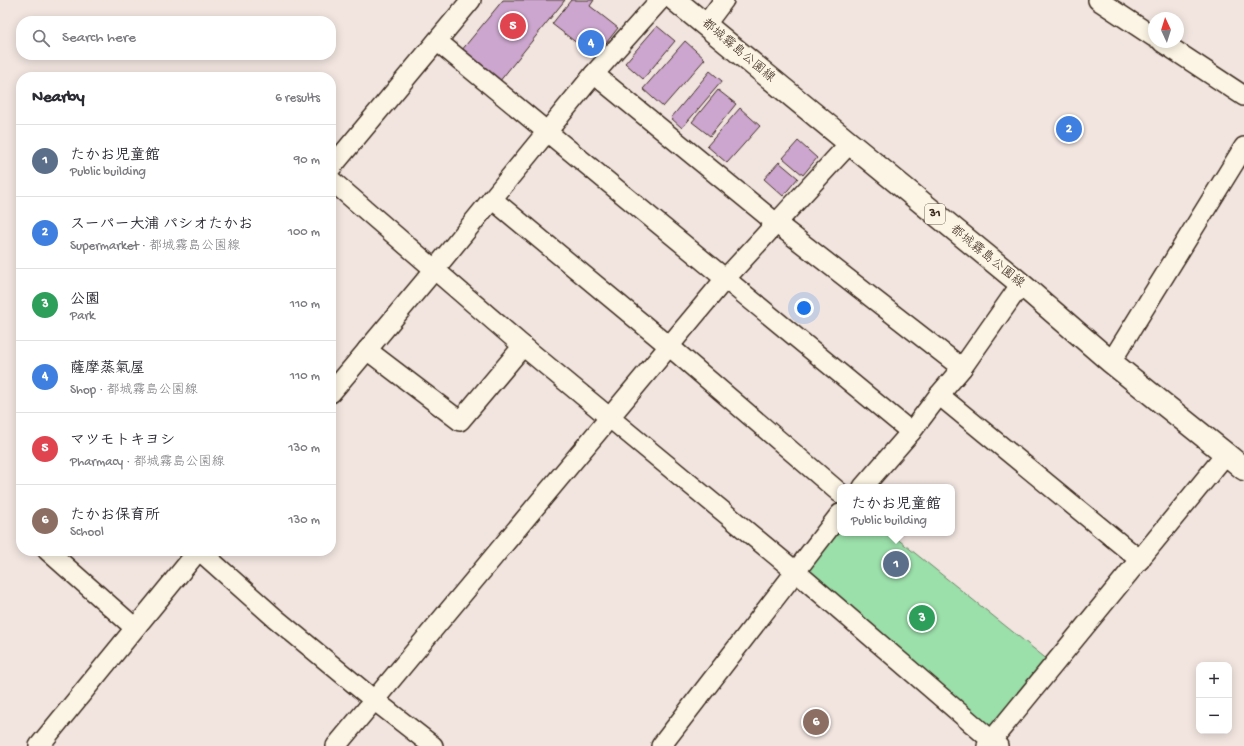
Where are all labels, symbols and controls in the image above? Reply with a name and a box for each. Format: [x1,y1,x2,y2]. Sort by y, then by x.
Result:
pin: 5 [500,11,526,41]
north arrow [1148,12,1184,48]
street label: 都城霧島公園線 [698,15,779,87]
search box [16,16,336,60]
icon: search [30,27,52,49]
pin: 4 [578,28,604,58]
text: Search here [62,29,136,47]
text: Nearby [32,88,85,108]
text: 6 results [275,91,320,106]
pin: 2 [1056,114,1082,144]
text: たかお児童館 [70,147,160,165]
text: 1 [42,153,48,168]
text: 90 m [294,153,320,168]
text: Public building [70,165,146,180]
road number: 31 [925,204,945,224]
text: スーパー大浦 パシオたかお [70,216,253,234]
street label: 都城霧島公園線 [947,222,1028,292]
text: 2 [42,225,48,240]
text: 100 m [288,225,320,240]
text: Supermarket · 都城霧島公園線 [70,239,240,254]
text: 公園 [70,291,100,309]
text: 3 [42,297,48,312]
text: 110 m [290,297,320,312]
your location [794,298,814,318]
text: Park [70,309,95,324]
text: 薩摩蒸氣屋 [70,360,145,378]
text: 4 [42,369,48,384]
text: 110 m [290,369,320,384]
text: Shop · 都城霧島公園線 [70,383,197,398]
text: マツモトキヨシ [70,432,175,450]
text: 5 [42,441,48,456]
text: 130 m [288,441,320,456]
text: Pharmacy · 都城霧島公園線 [70,455,224,470]
popup [837,484,955,536]
text: たかお児童館 [851,496,941,514]
text: たかお保育所 [70,507,160,525]
text: 6 [42,513,48,528]
text: 130 m [288,513,320,528]
text: Public building [851,514,927,529]
text: School [70,525,104,540]
pin: 1 [883,549,909,579]
pin: 3 [909,603,935,633]
map controls [1196,662,1232,734]
button: + [1196,662,1232,698]
button: − [1196,698,1232,734]
pin: 6 [803,707,829,737]

